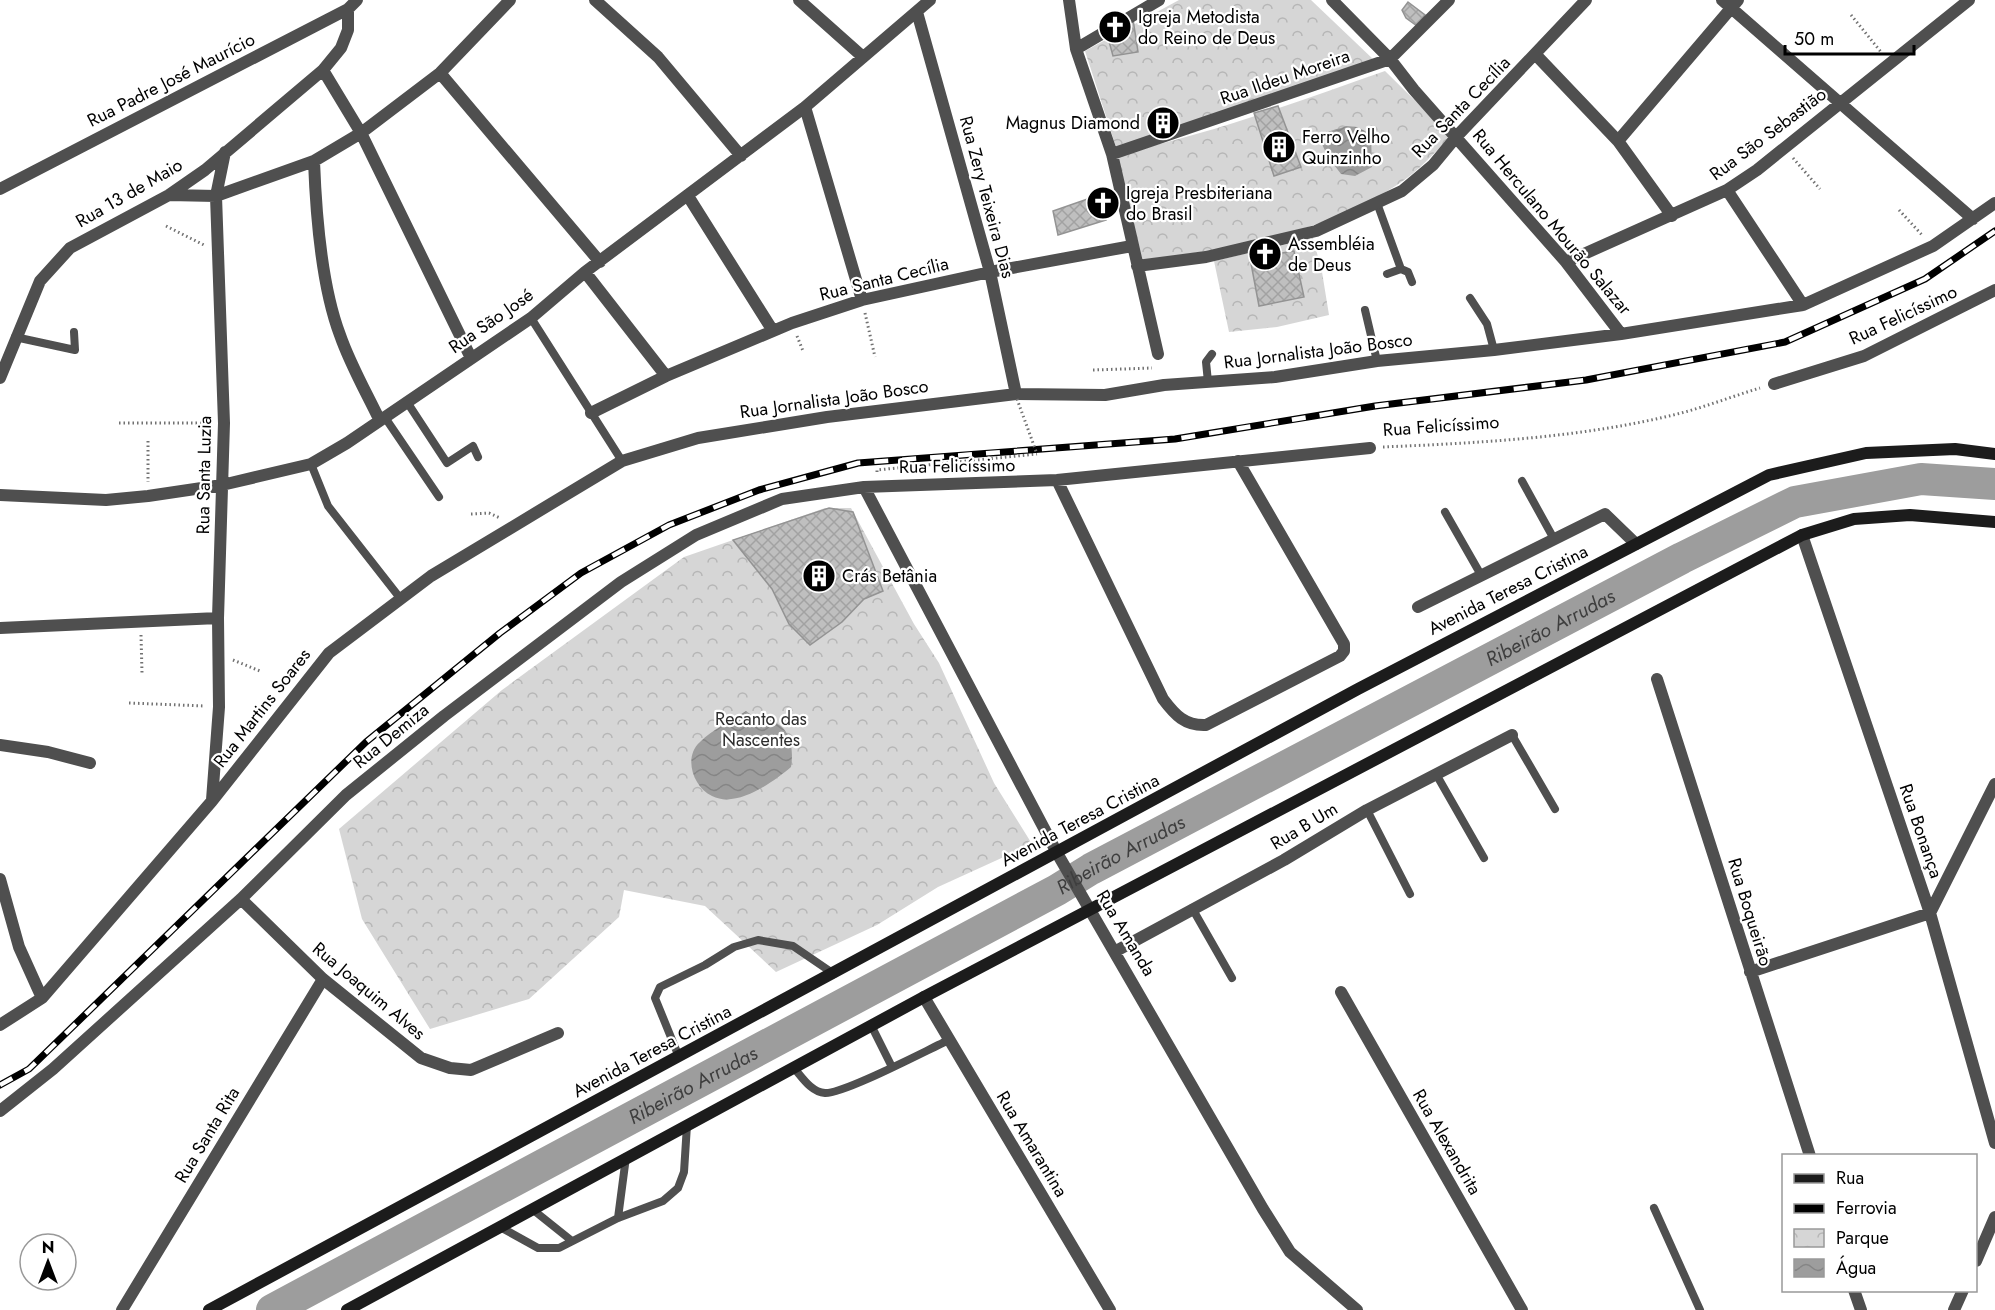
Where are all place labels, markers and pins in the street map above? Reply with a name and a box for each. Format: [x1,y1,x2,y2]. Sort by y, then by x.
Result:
place label: Igreja Metodista do Reino de Deus [1138,4,1275,51]
church icon: Igreja Metodista do Reino de Deus [1097,9,1133,45]
building icon: Magnus Diamond [1145,105,1181,141]
place label: Magnus Diamond [1006,110,1140,136]
place label: Ferro Velho Quinzinho [1302,124,1390,171]
building icon: Ferro Velho Quinzinho [1261,129,1297,165]
place label: Igreja Presbiteriana do Brasil [1126,180,1272,227]
church icon: Igreja Presbiteriana do Brasil [1085,185,1121,221]
place label: Assembléia de Deus [1288,231,1375,278]
church icon: Assembléia de Deus [1247,236,1283,272]
building icon: Crás Betânia [801,558,837,594]
place label: Crás Betânia [842,563,937,589]

